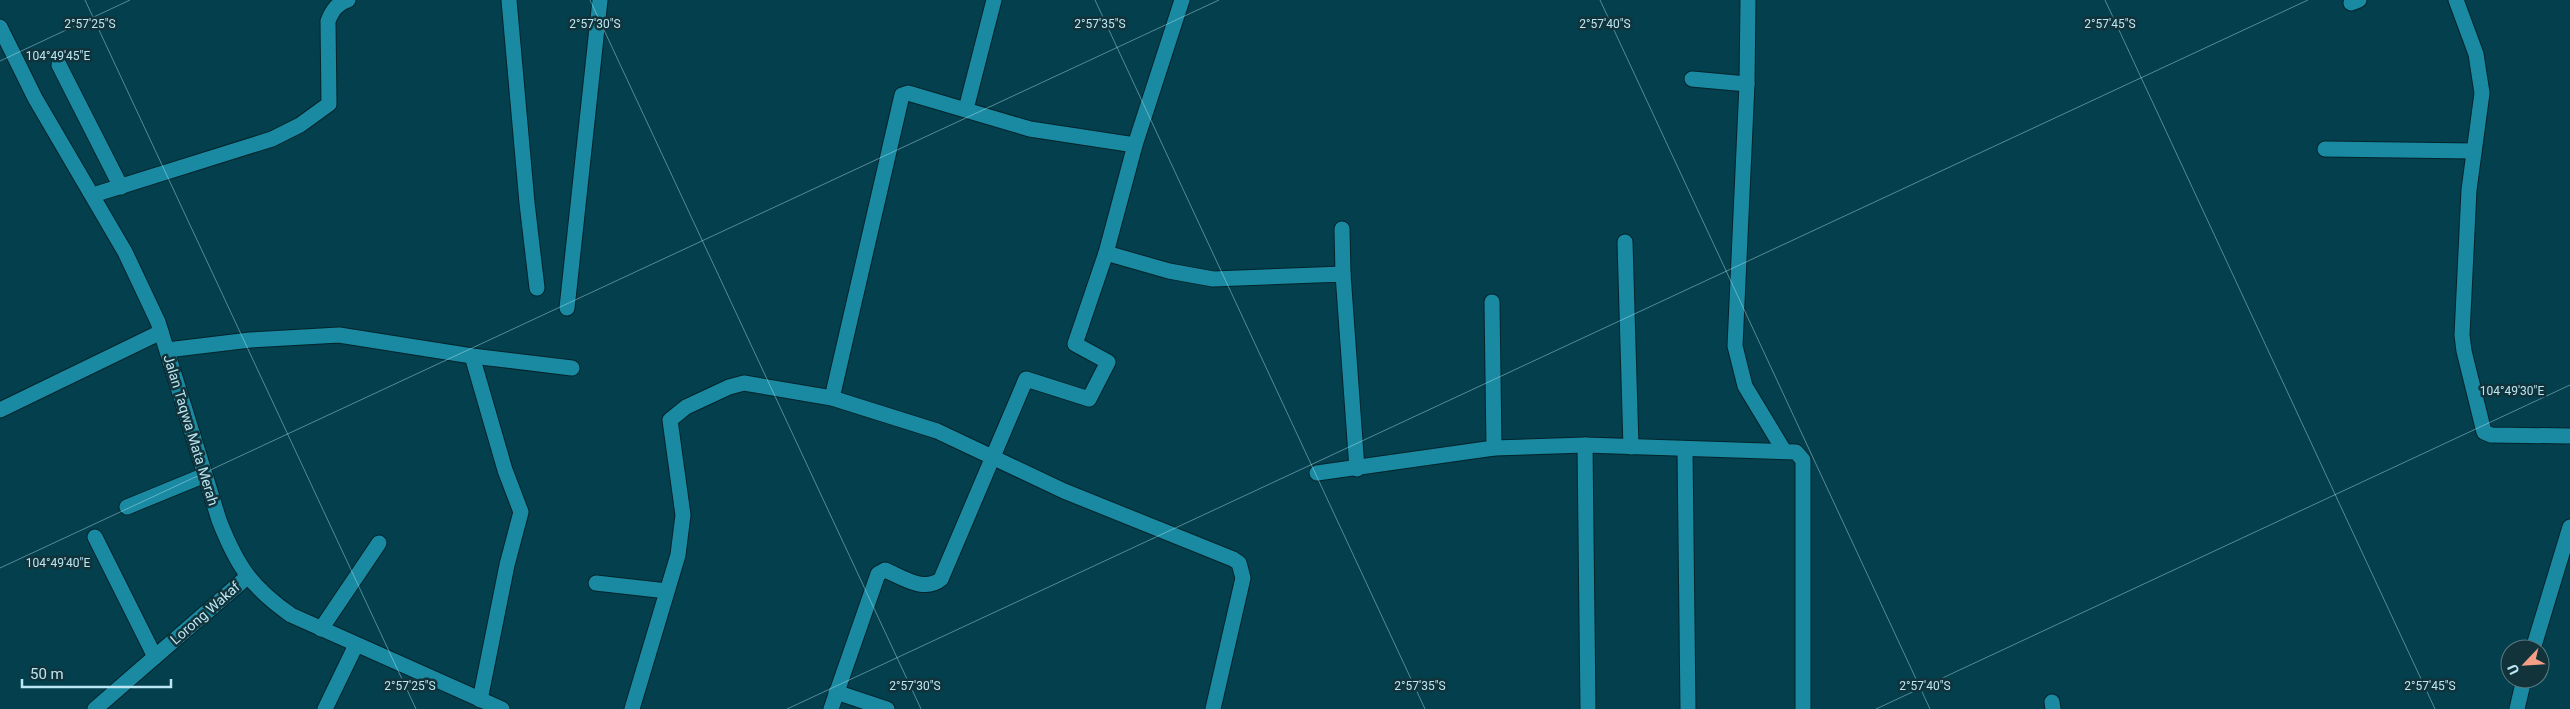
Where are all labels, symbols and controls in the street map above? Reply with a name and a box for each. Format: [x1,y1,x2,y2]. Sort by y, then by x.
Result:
text: 2°57'25"S [64,17,116,31]
text: 2°57'30"S [569,17,621,31]
text: 2°57'35"S [1074,17,1126,31]
text: 2°57'40"S [1579,17,1631,31]
text: 2°57'45"S [2084,17,2136,31]
text: 104°49'45"E [26,49,90,63]
street label: Jalan Taqwa Mata Merah [160,353,222,507]
text: 104°49'30"E [2480,384,2544,398]
text: 104°49'40"E [26,556,90,570]
street label: Lorong Wakaf [167,578,243,647]
north arrow [2500,639,2550,689]
scale bar [22,656,171,688]
text: U [2504,662,2522,677]
text: 50 m [30,665,64,683]
text: 2°57'25"S [384,679,436,693]
text: 2°57'30"S [889,679,941,693]
text: 2°57'35"S [1394,679,1446,693]
text: 2°57'40"S [1899,679,1951,693]
text: 2°57'45"S [2404,679,2456,693]

